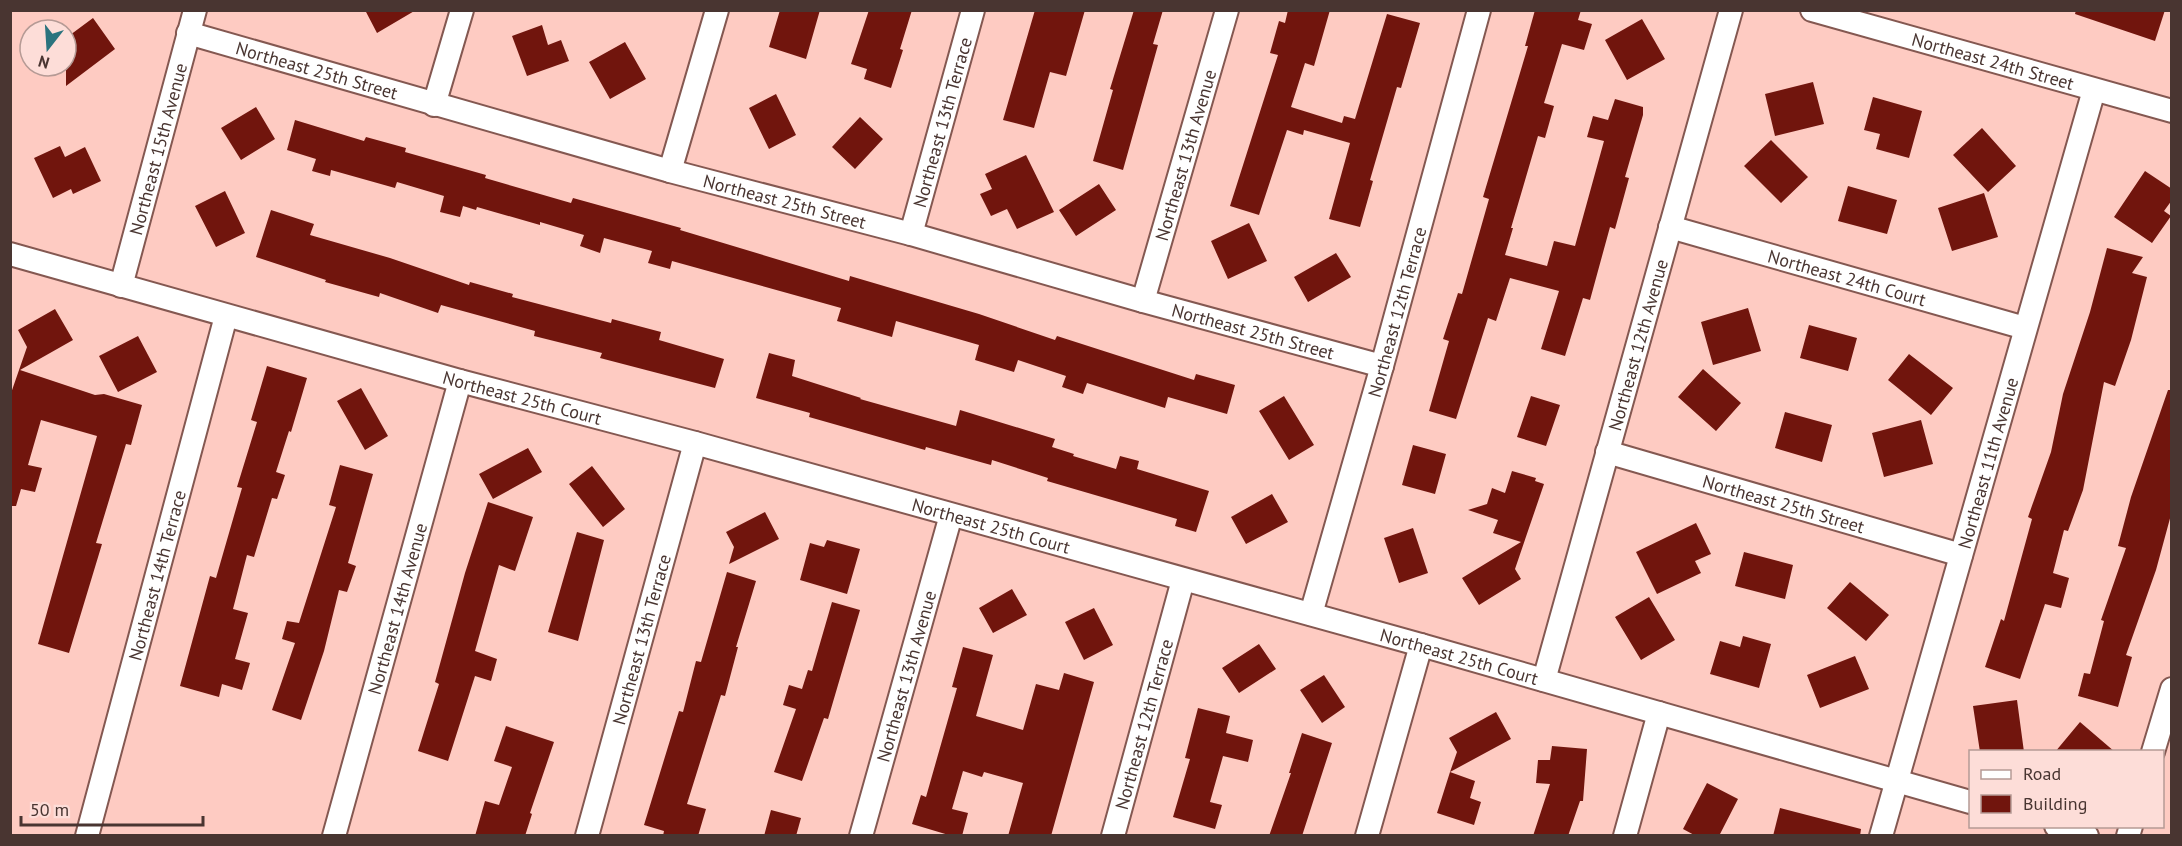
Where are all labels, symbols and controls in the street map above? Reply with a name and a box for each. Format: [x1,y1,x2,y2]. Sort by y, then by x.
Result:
north arrow [18,18,78,78]
street label: Northeast 24th Street [1909,27,2077,94]
street label: Northeast 13th Terrace [907,34,976,210]
street label: Northeast 25th Street [233,36,400,104]
text: N [36,51,52,73]
street label: Northeast 15th Avenue [124,60,192,237]
street label: Northeast 13th Avenue [1150,67,1221,243]
street label: Northeast 25th Street [701,169,869,233]
street label: Northeast 12th Terrace [1362,224,1431,400]
street label: Northeast 24th Court [1765,244,1929,311]
street label: Northeast 12th Avenue [1603,256,1672,433]
street label: Northeast 25th Street [1169,298,1337,364]
street label: Northeast 25th Court [440,365,604,429]
street label: Northeast 11th Avenue [1952,375,2023,551]
street label: Northeast 25th Street [1700,469,1867,538]
street label: Northeast 14th Terrace [123,487,191,663]
street label: Northeast 25th Court [909,492,1073,558]
street label: Northeast 14th Avenue [362,520,432,697]
street label: Northeast 13th Terrace [607,552,675,727]
street label: Northeast 13th Avenue [871,588,941,765]
street label: Northeast 25th Court [1378,623,1541,689]
street label: Northeast 12th Terrace [1109,636,1178,812]
legend [1969,750,2164,828]
text: Road [2023,762,2061,785]
scale bar [21,789,202,827]
text: Building [2023,792,2087,815]
text: 50 m [30,798,69,821]

